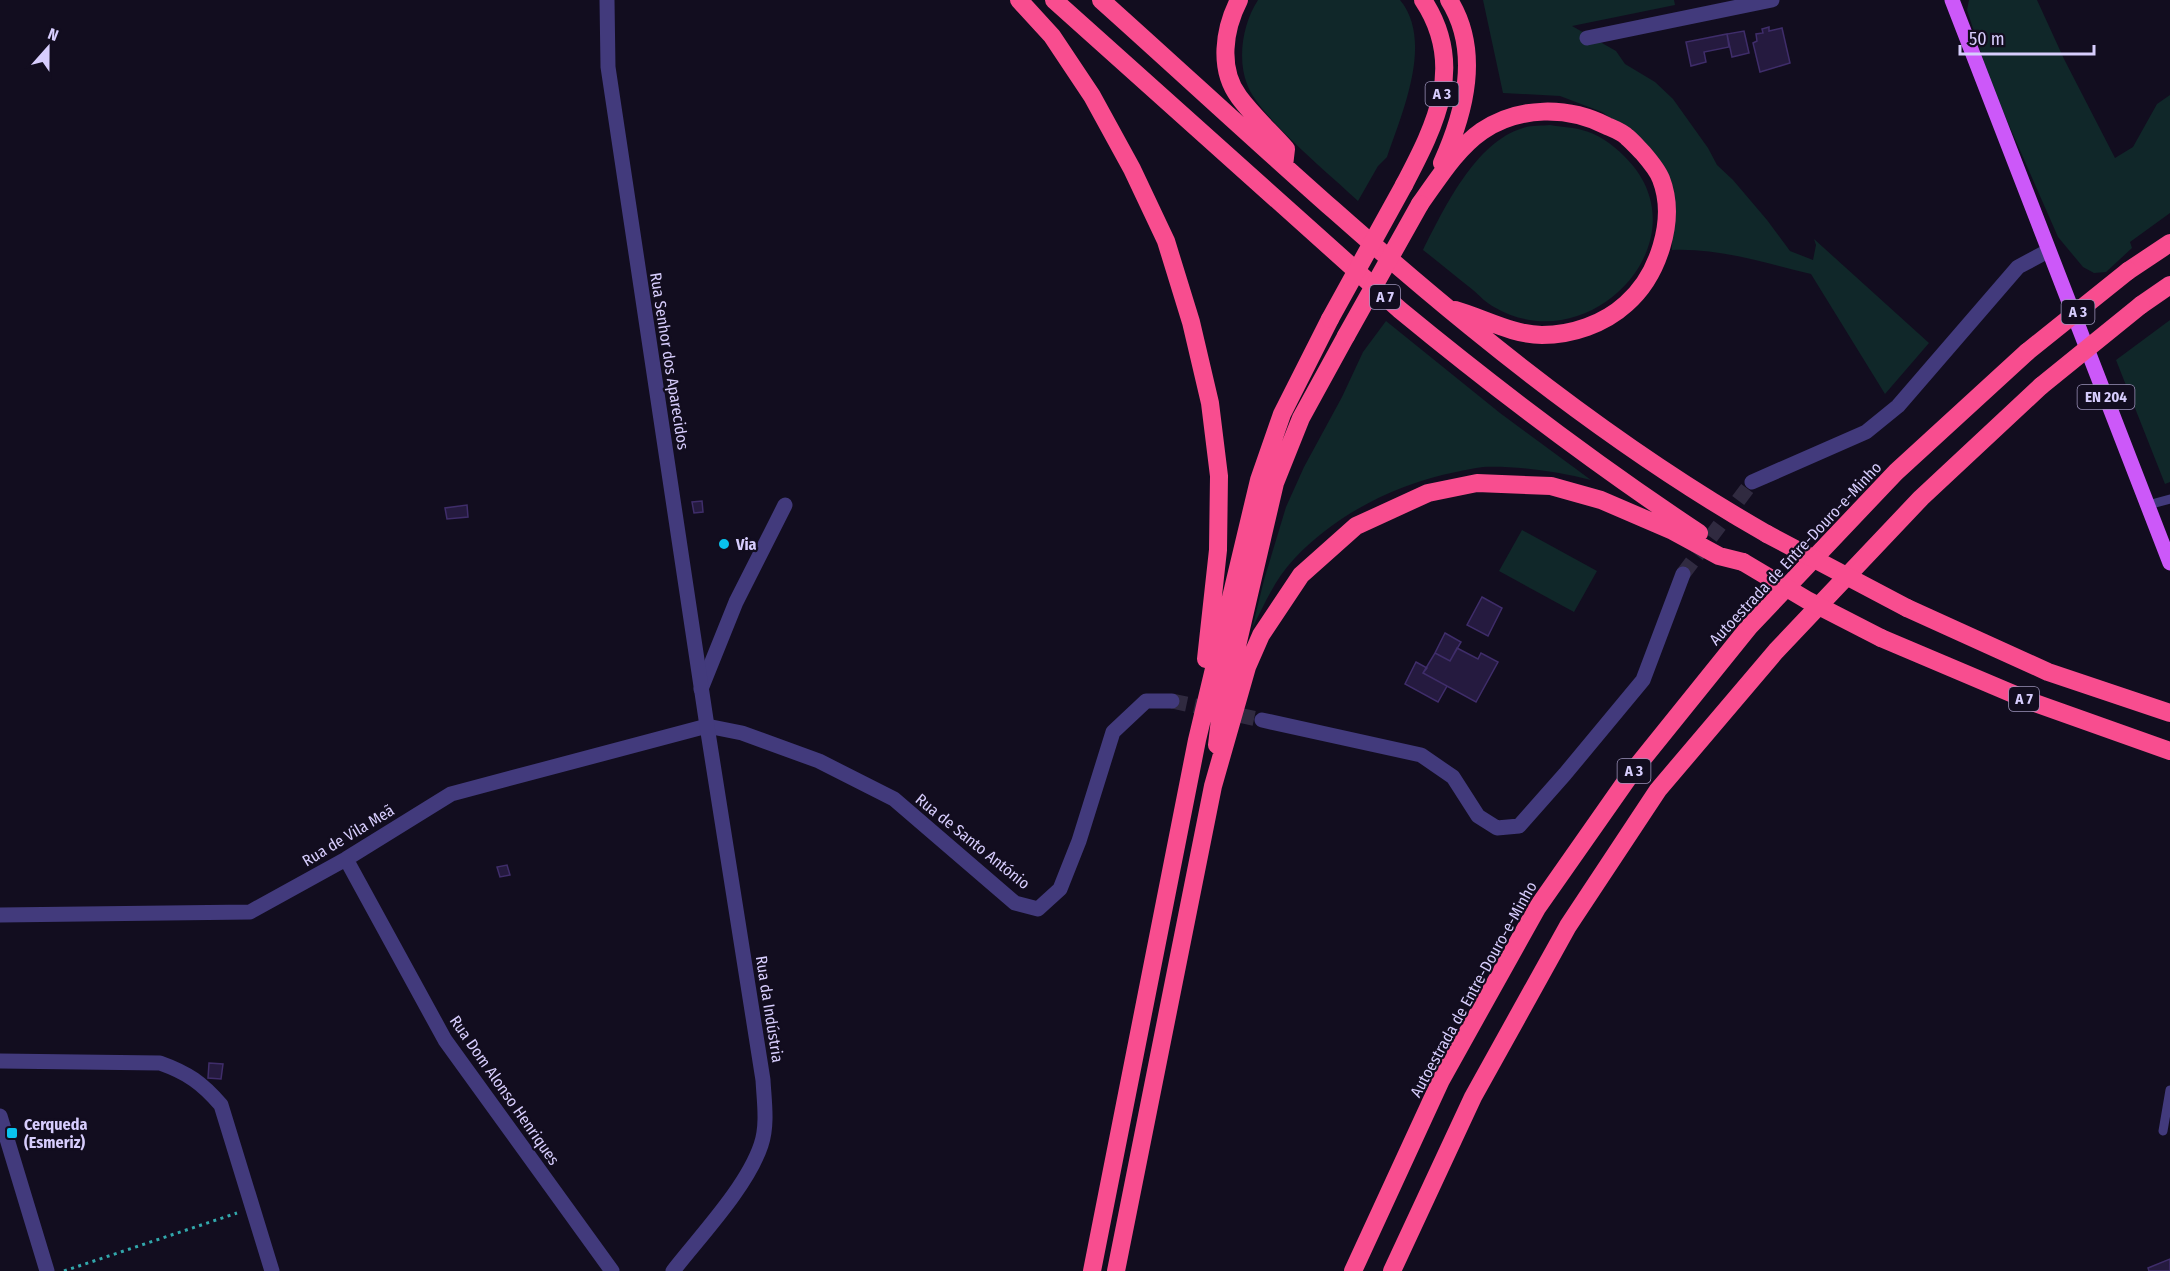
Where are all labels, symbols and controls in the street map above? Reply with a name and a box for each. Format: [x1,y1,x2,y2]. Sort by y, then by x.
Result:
north arrow [18,18,78,78]
scale bar [1960,18,2094,56]
text: N [45,24,61,45]
text: 50 m [1969,28,2005,50]
road number: A 3 [1426,82,1458,106]
street label: Rua Senhor dos Aparecidos [646,271,693,451]
road number: A 7 [1370,285,1400,309]
road number: A 3 [2062,300,2094,324]
road number: EN 204 [2078,385,2134,409]
street label: Autoestrada de Entre-Douro-e-Minho [1705,458,1885,649]
place label: Via [735,535,757,554]
marker: Via [717,537,731,551]
road number: A 7 [2009,687,2039,711]
road number: A 3 [1618,759,1650,783]
street label: Rua de Santo António [912,789,1034,893]
street label: Rua de Vila Meã [299,800,398,870]
street label: Autoestrada de Entre-Douro-e-Minho [1406,878,1541,1100]
street label: Rua da Indústria [752,954,787,1064]
street label: Rua Dom Alonso Henriques [446,1012,564,1169]
place label: Cerqueda (Esmeriz) [24,1115,87,1152]
marker: Cerqueda (Esmeriz) [5,1126,19,1140]

